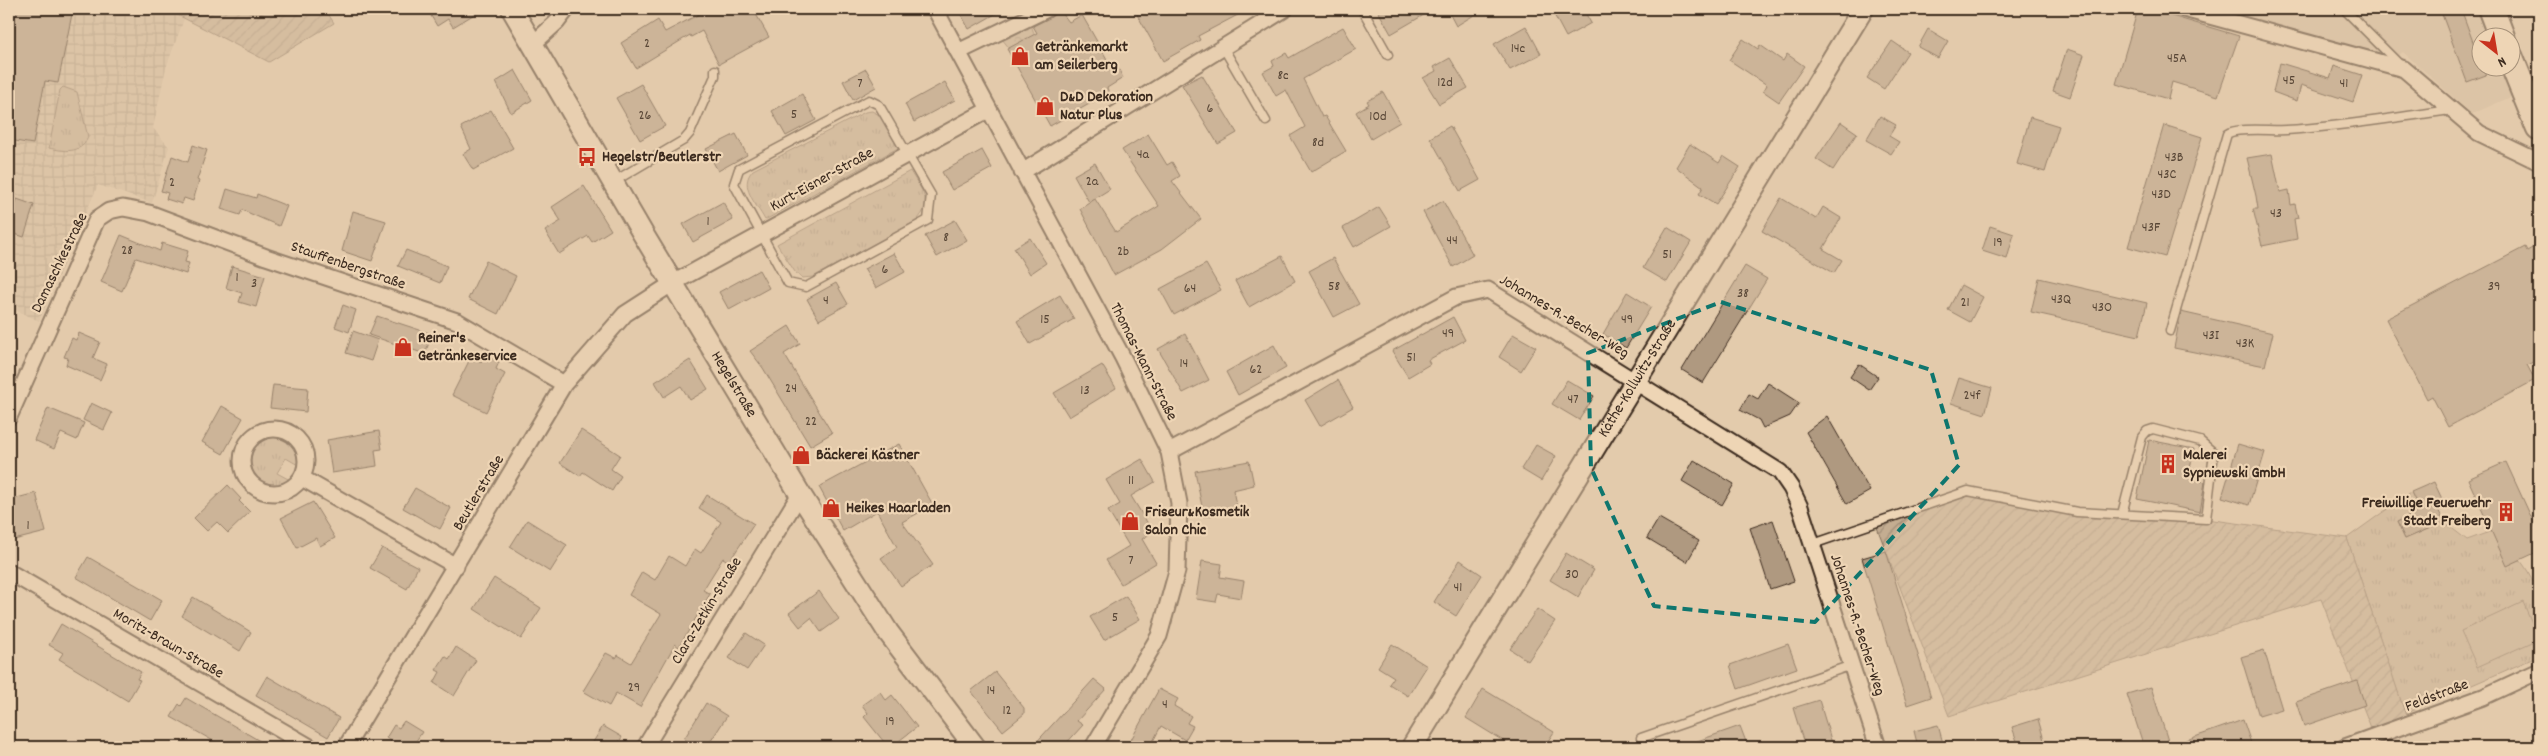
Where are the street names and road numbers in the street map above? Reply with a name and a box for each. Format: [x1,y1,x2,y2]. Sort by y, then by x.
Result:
street label: Kurt-Eisner-Straße [766,142,878,218]
street label: Damaschkestraße [26,209,94,317]
street label: Stauffenbergstraße [287,236,409,296]
street label: Johannes-R.-Becher-Weg [1495,269,1633,365]
street label: Thomas-Mann-Straße [1103,299,1183,425]
street label: Käthe-Kollwitz-Straße [1592,315,1682,442]
street label: Hegelstraße [705,347,763,422]
street label: Beutlerstraße [447,451,511,535]
street label: Johannes-R.-Becher-Weg [1823,551,1891,699]
street label: Clara-Zetkin-Straße [666,553,748,669]
street label: Moritz-Braun-Straße [108,603,228,685]
street label: Feldstraße [2402,673,2472,719]

